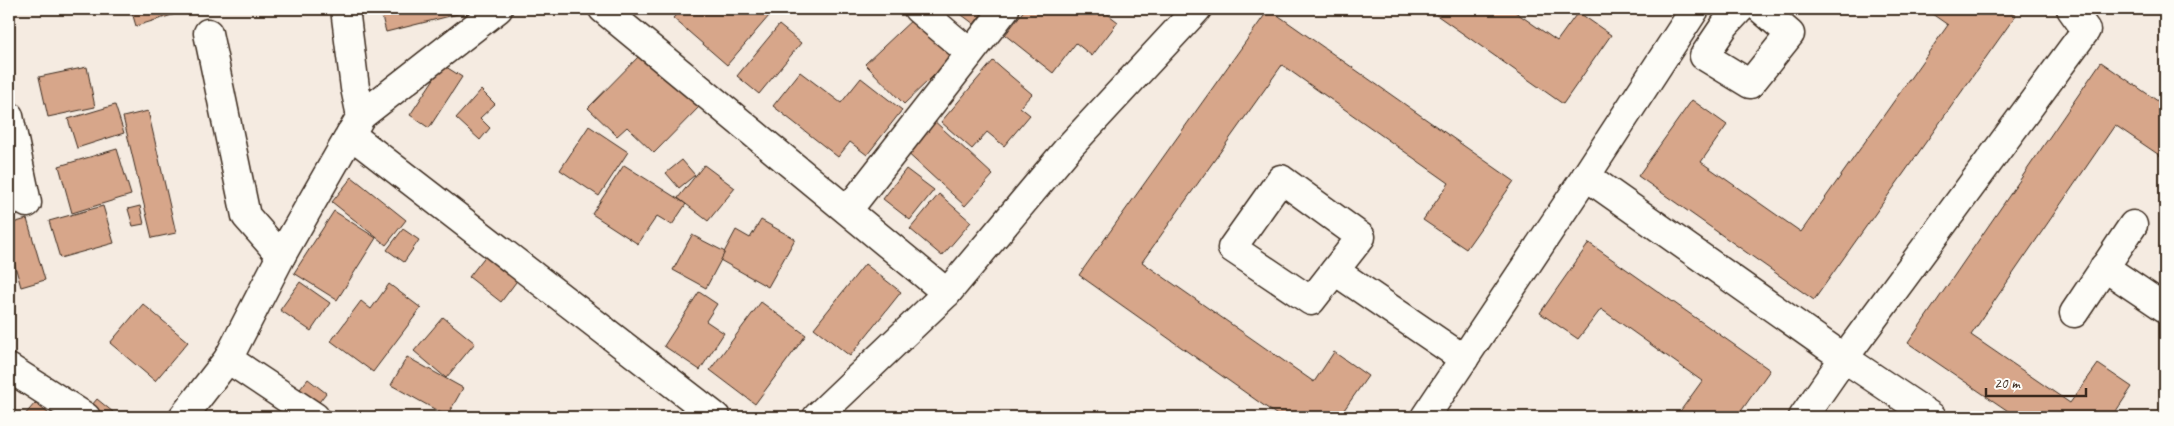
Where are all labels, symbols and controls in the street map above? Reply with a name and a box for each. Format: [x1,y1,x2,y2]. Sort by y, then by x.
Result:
scale bar [1986,366,2086,398]
text: 20 m [1994,374,2021,393]

